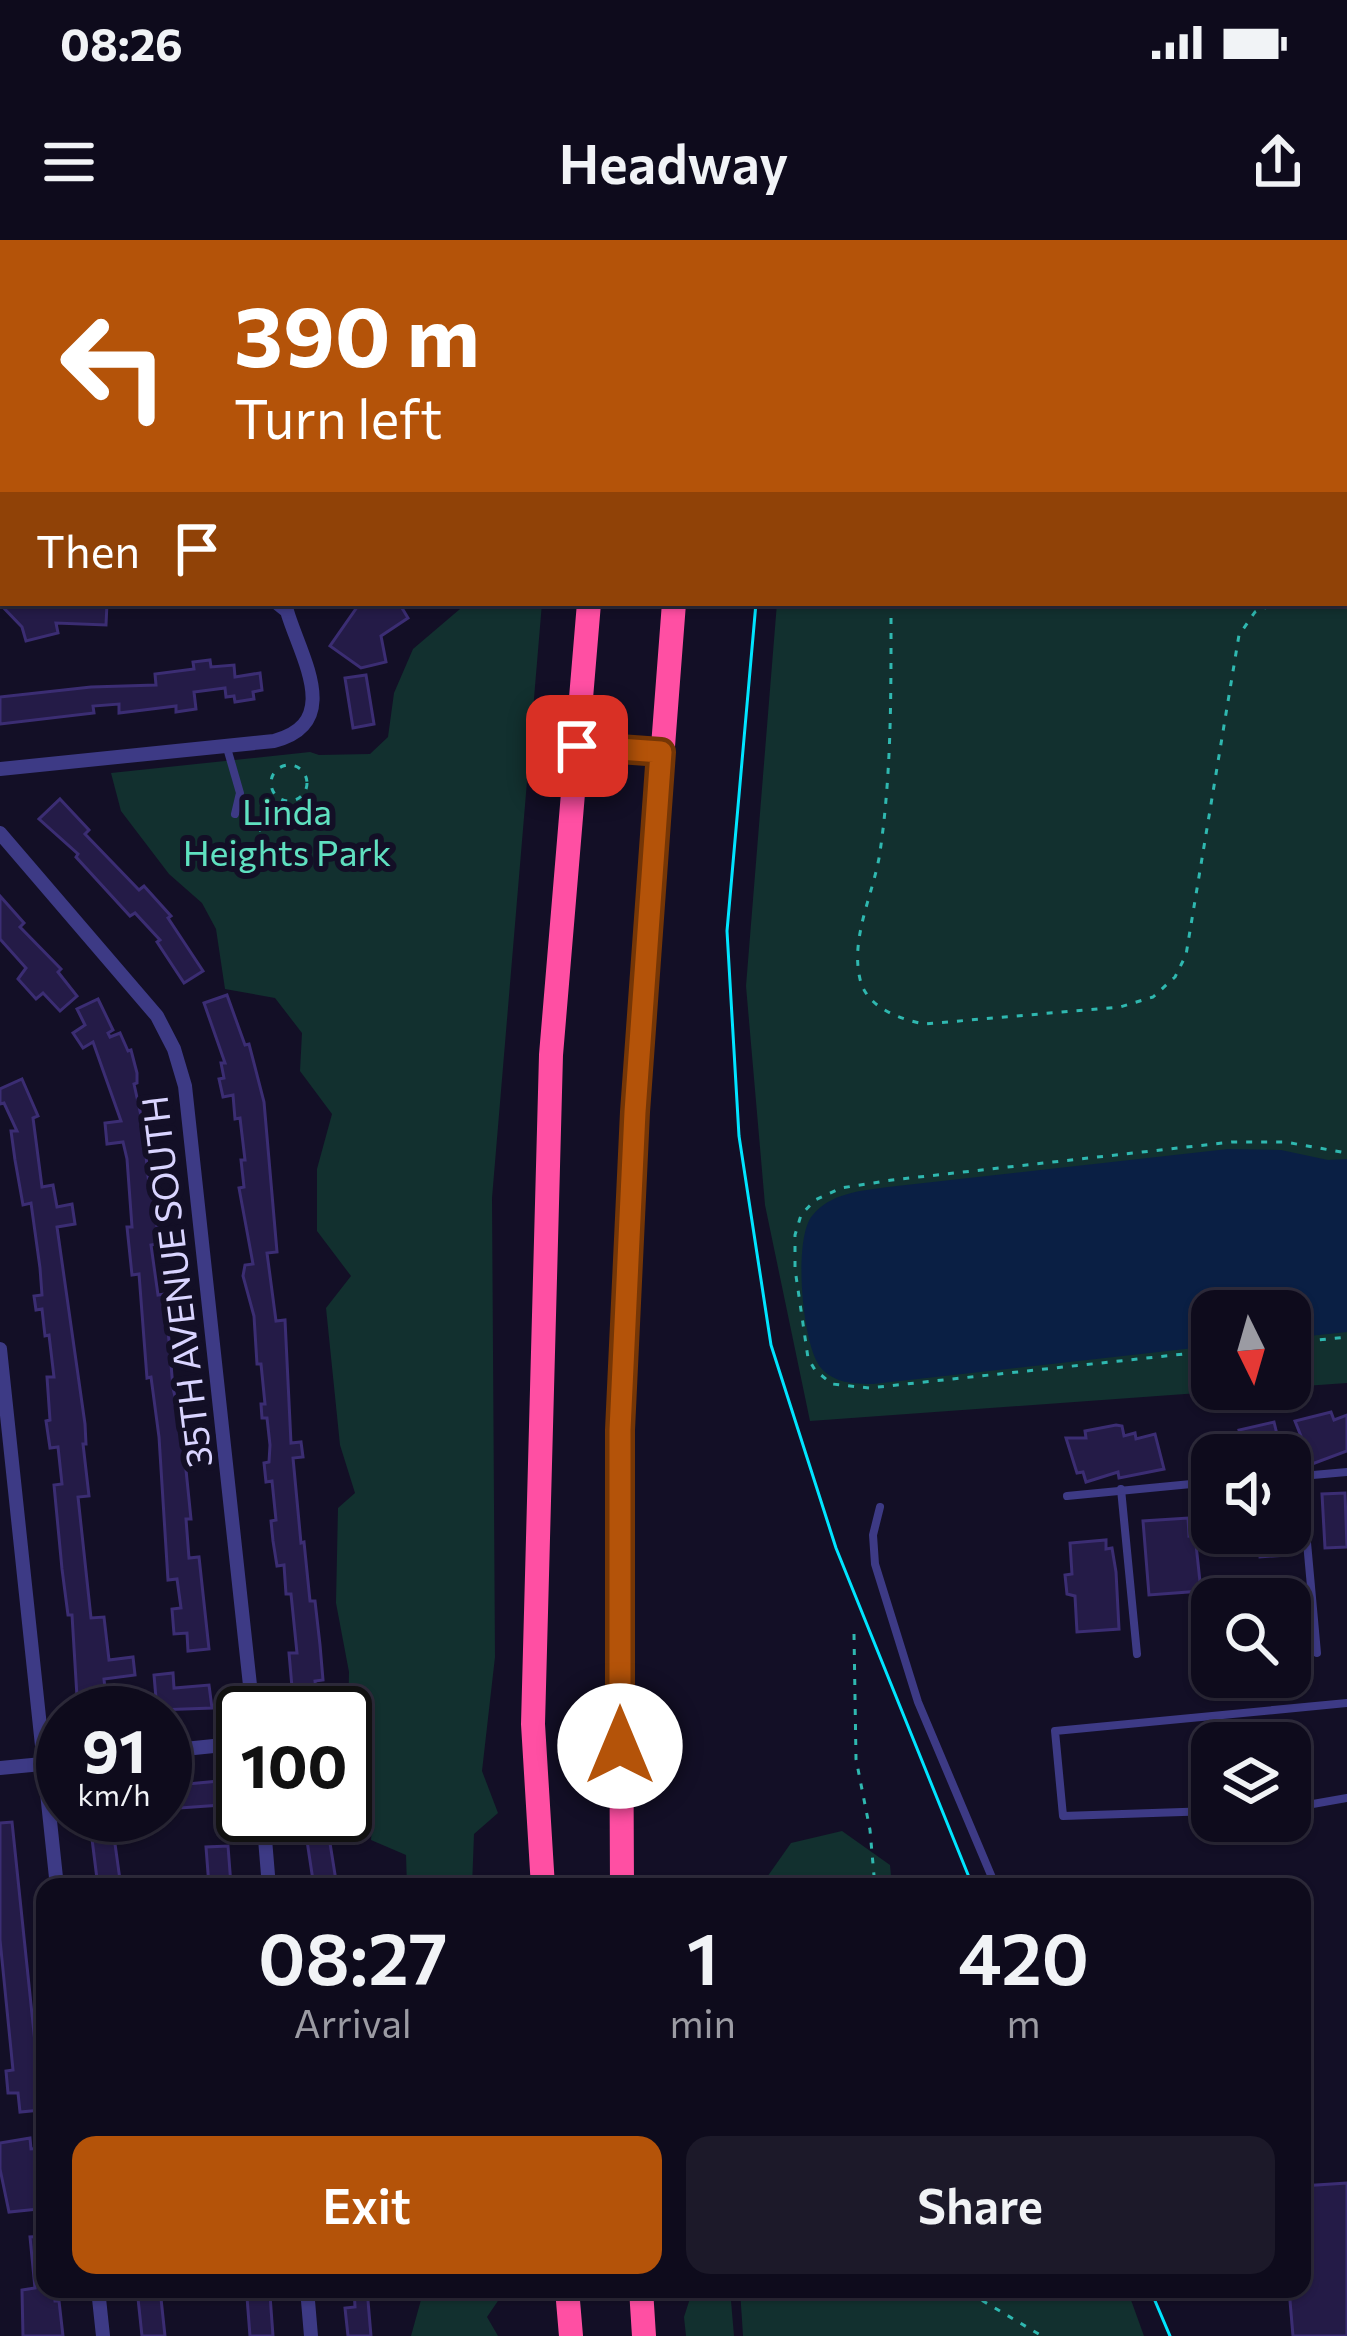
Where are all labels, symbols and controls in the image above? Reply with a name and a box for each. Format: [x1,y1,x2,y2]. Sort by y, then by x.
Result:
text: 08:26 [60,15,183,70]
icon: menu [36,129,102,195]
text: Headway [559,129,788,195]
icon: share [1245,129,1311,195]
text: 390 m [234,282,480,384]
icon: left [36,288,192,444]
text: Turn left [234,384,442,450]
icon: arrive [164,516,230,582]
text: Then [36,522,140,577]
pin [526,695,628,797]
icon: arrive [544,713,610,779]
park label: Linda Heights Park [183,788,391,873]
street label: 35TH AVENUE SOUTH [130,1094,220,1470]
north arrow [1191,1290,1311,1410]
map controls [1191,1290,1311,1842]
button: sound [1191,1434,1311,1554]
button: search [1191,1578,1311,1698]
position arrow [557,1683,683,1809]
speed limit sign: 100 [216,1686,372,1842]
text: 91 [82,1712,146,1785]
button: layers [1191,1722,1311,1842]
text: km/h [78,1775,150,1812]
text: 08:27 [258,1912,448,2000]
text: 1 [687,1912,719,2000]
text: 420 [958,1912,1089,2000]
text: Arrival [294,1998,412,2046]
text: min [670,1998,736,2046]
text: m [1006,1998,1041,2046]
button: Exit [72,2136,662,2274]
button: Share [686,2136,1275,2274]

